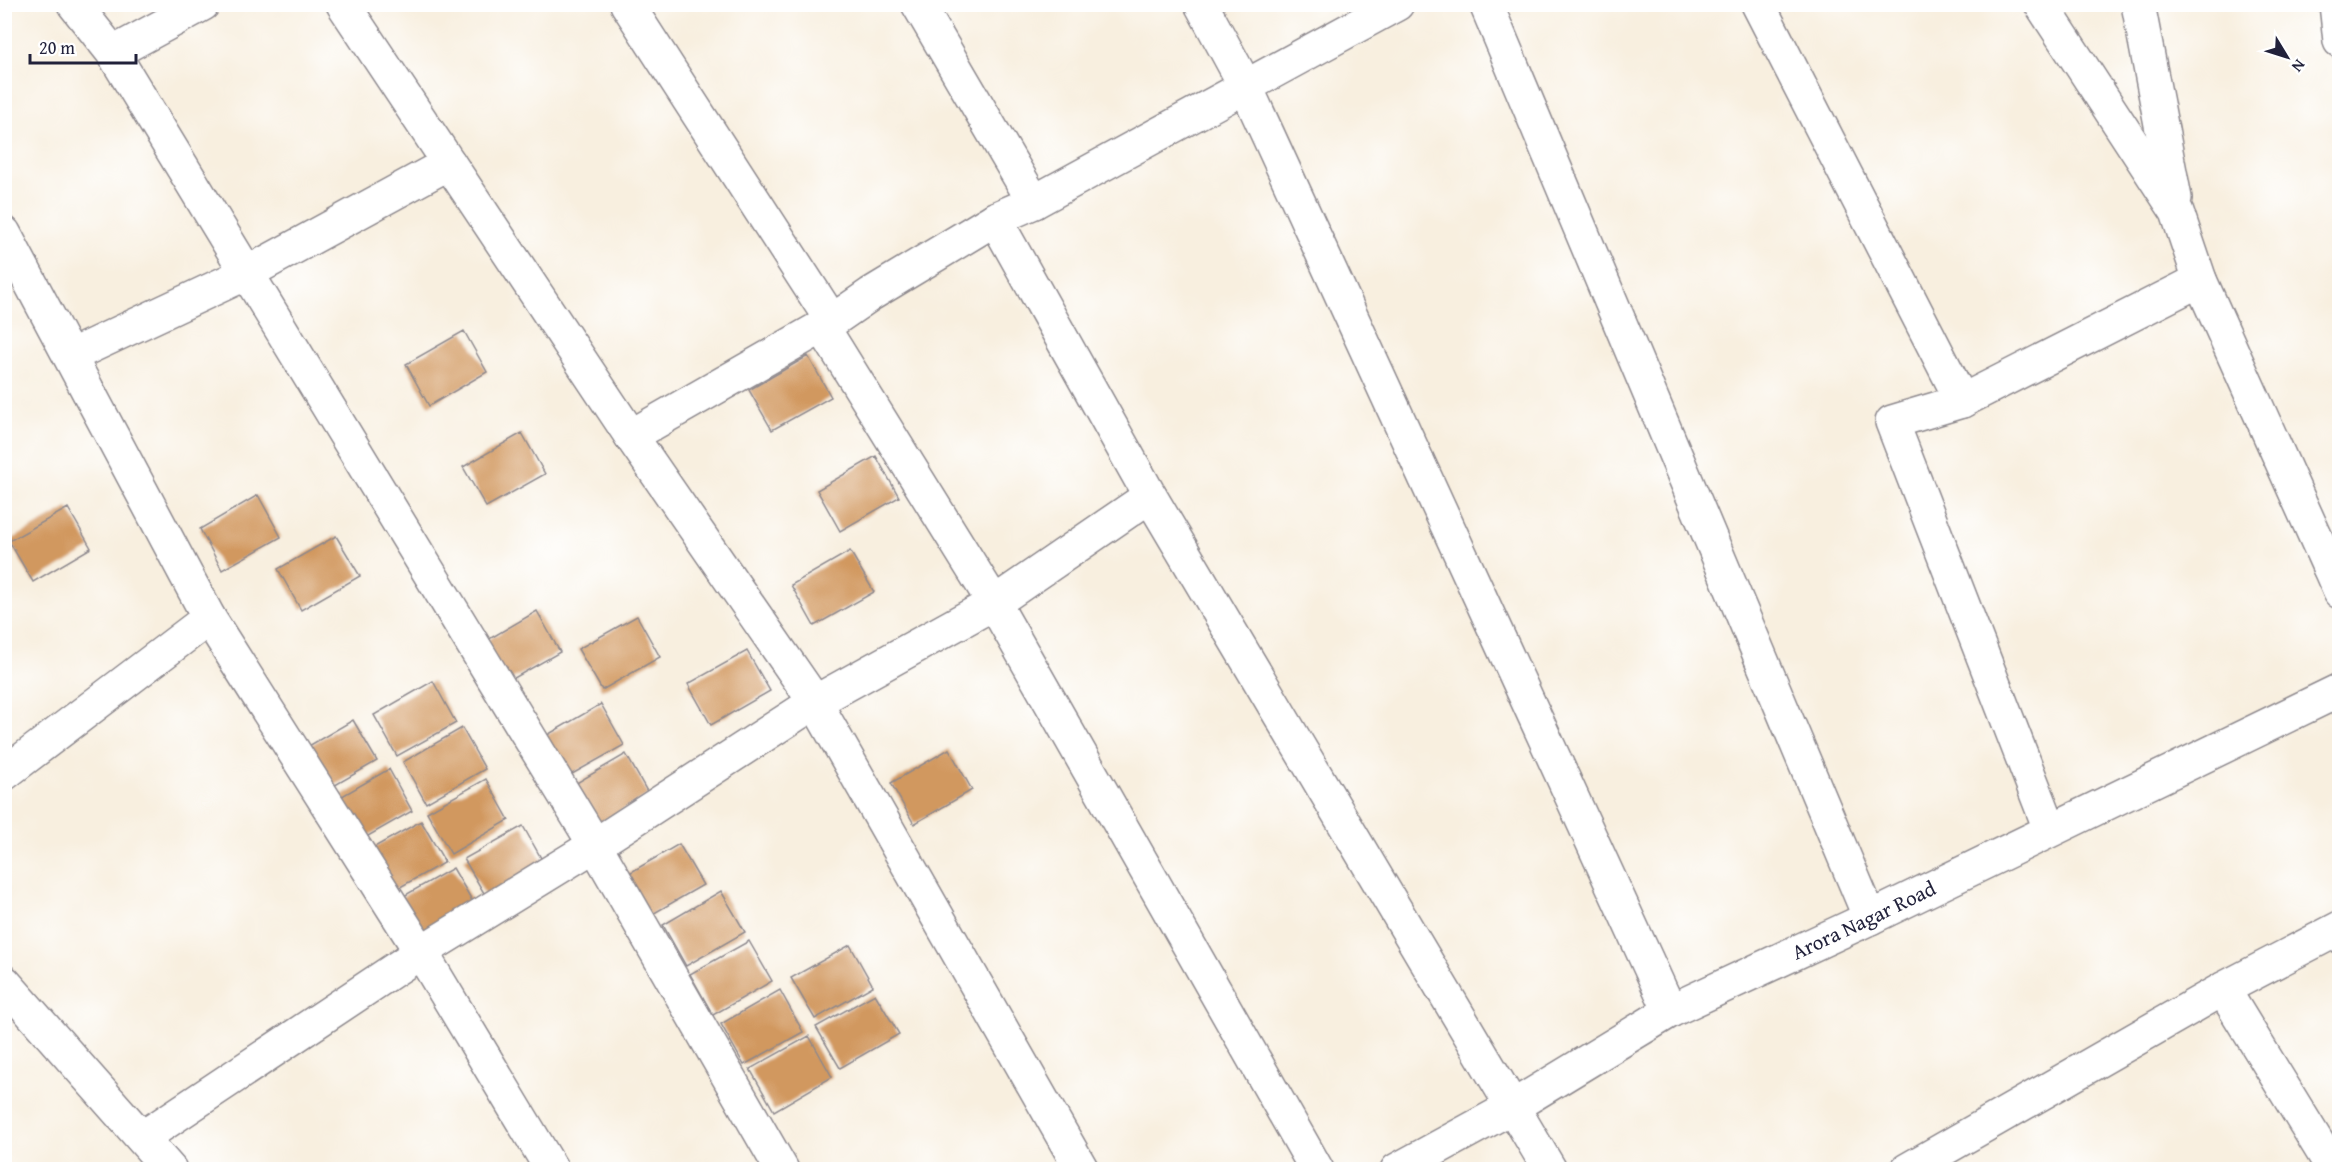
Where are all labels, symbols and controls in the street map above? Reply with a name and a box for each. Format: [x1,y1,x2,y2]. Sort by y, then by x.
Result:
scale bar [30,27,136,65]
north arrow [2257,27,2317,87]
text: 20 m [39,34,75,61]
text: N [2286,55,2312,78]
street label: Arora Nagar Road [1787,872,1942,967]

